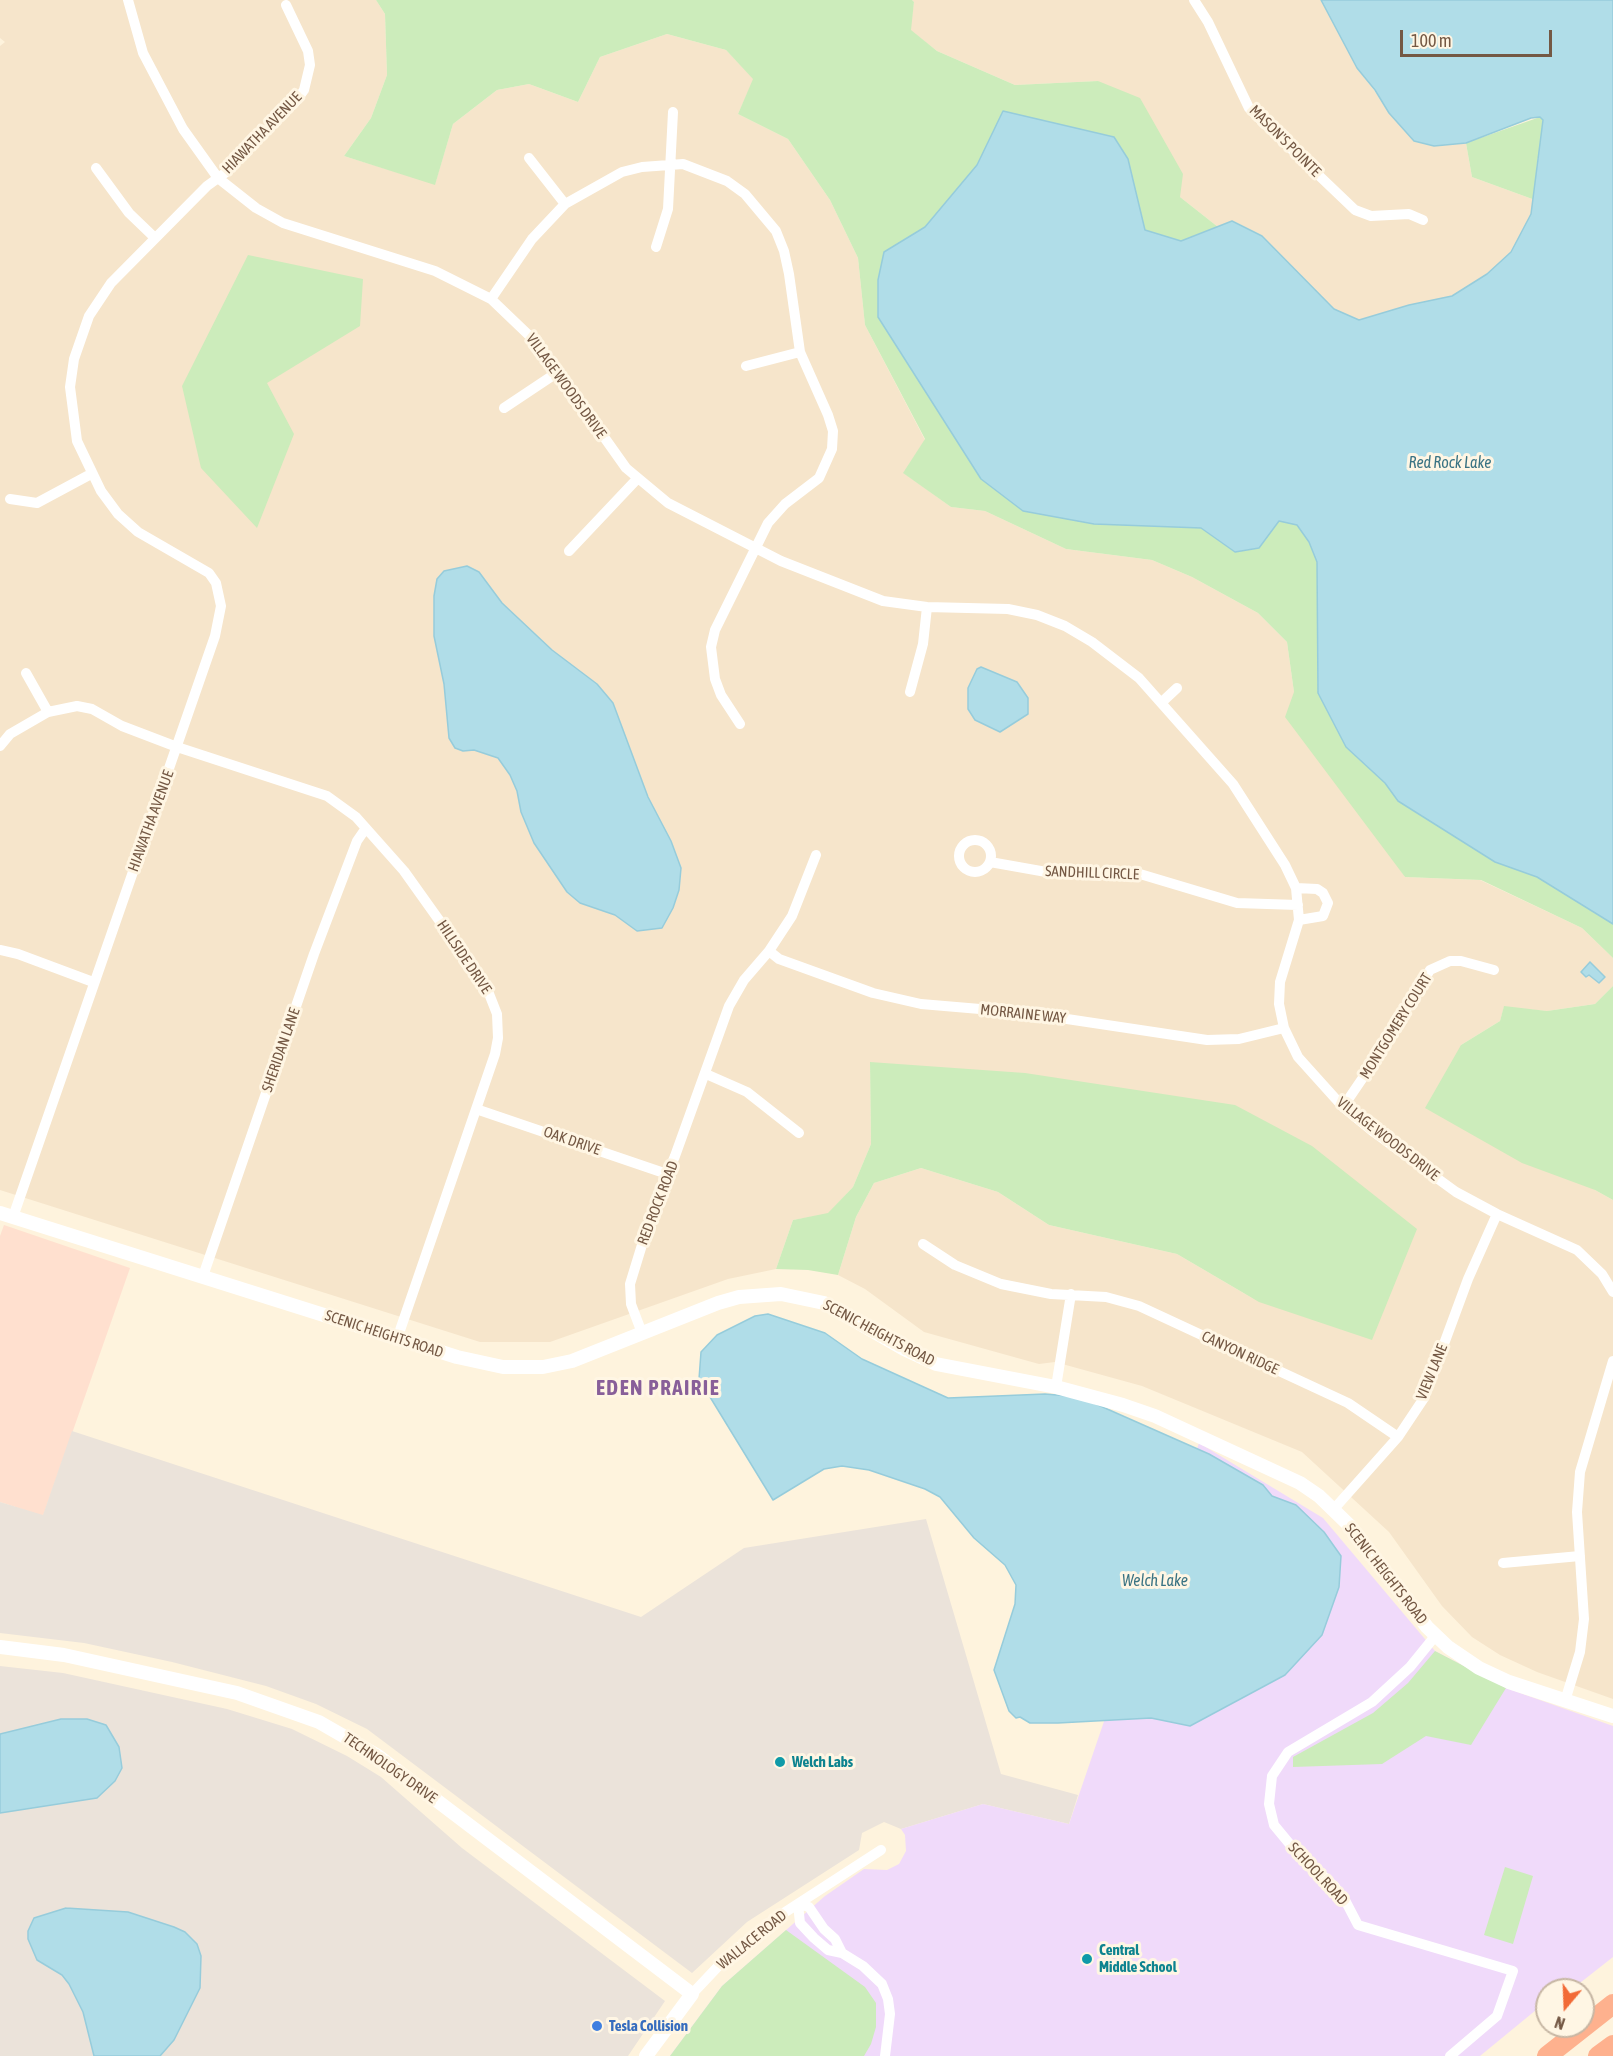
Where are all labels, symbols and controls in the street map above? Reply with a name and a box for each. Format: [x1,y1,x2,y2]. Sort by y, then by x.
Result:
scale bar [1403,18,1554,56]
text: 100 m [1411,30,1452,51]
street label: HIAWATHA AVENUE [219,88,305,178]
street label: MASON'S POINTE [1245,101,1325,181]
street label: VILLAGE WOODS DRIVE [522,330,610,442]
water label: Red Rock Lake [1408,453,1492,473]
street label: HIAWATHA AVENUE [124,768,178,874]
street label: SANDHILL CIRCLE [1045,862,1139,884]
street label: HILLSIDE DRIVE [433,917,495,997]
street label: MONTGOMERY COURT [1356,970,1436,1082]
street label: MORRAINE WAY [979,1001,1067,1027]
street label: SHERIDAN LANE [258,1006,304,1094]
street label: VILLAGE WOODS DRIVE [1333,1093,1443,1185]
street label: OAK DRIVE [541,1123,603,1159]
street label: RED ROCK ROAD [634,1158,682,1248]
street label: SCENIC HEIGHTS ROAD [820,1296,938,1370]
street label: SCENIC HEIGHTS ROAD [323,1306,445,1362]
street label: CANYON RIDGE [1199,1327,1281,1379]
street label: VIEW LANE [1413,1341,1451,1403]
district label: EDEN PRAIRIE [596,1375,720,1401]
street label: SCENIC HEIGHTS ROAD [1341,1520,1431,1628]
water label: Welch Lake [1122,1571,1188,1591]
street label: TECHNOLOGY DRIVE [340,1729,440,1807]
place label: Welch Labs [792,1753,853,1771]
marker: Welch Labs [773,1755,787,1769]
street label: SCHOOL ROAD [1284,1839,1352,1909]
street label: WALLACE ROAD [714,1907,790,1973]
place label: Central Middle School [1099,1941,1177,1976]
marker: Central Middle School [1080,1952,1094,1966]
north arrow [1535,1978,1595,2038]
text: N [1552,2013,1567,2033]
place label: Tesla Collision [609,2017,688,2035]
marker: Tesla Collision [590,2019,604,2033]

